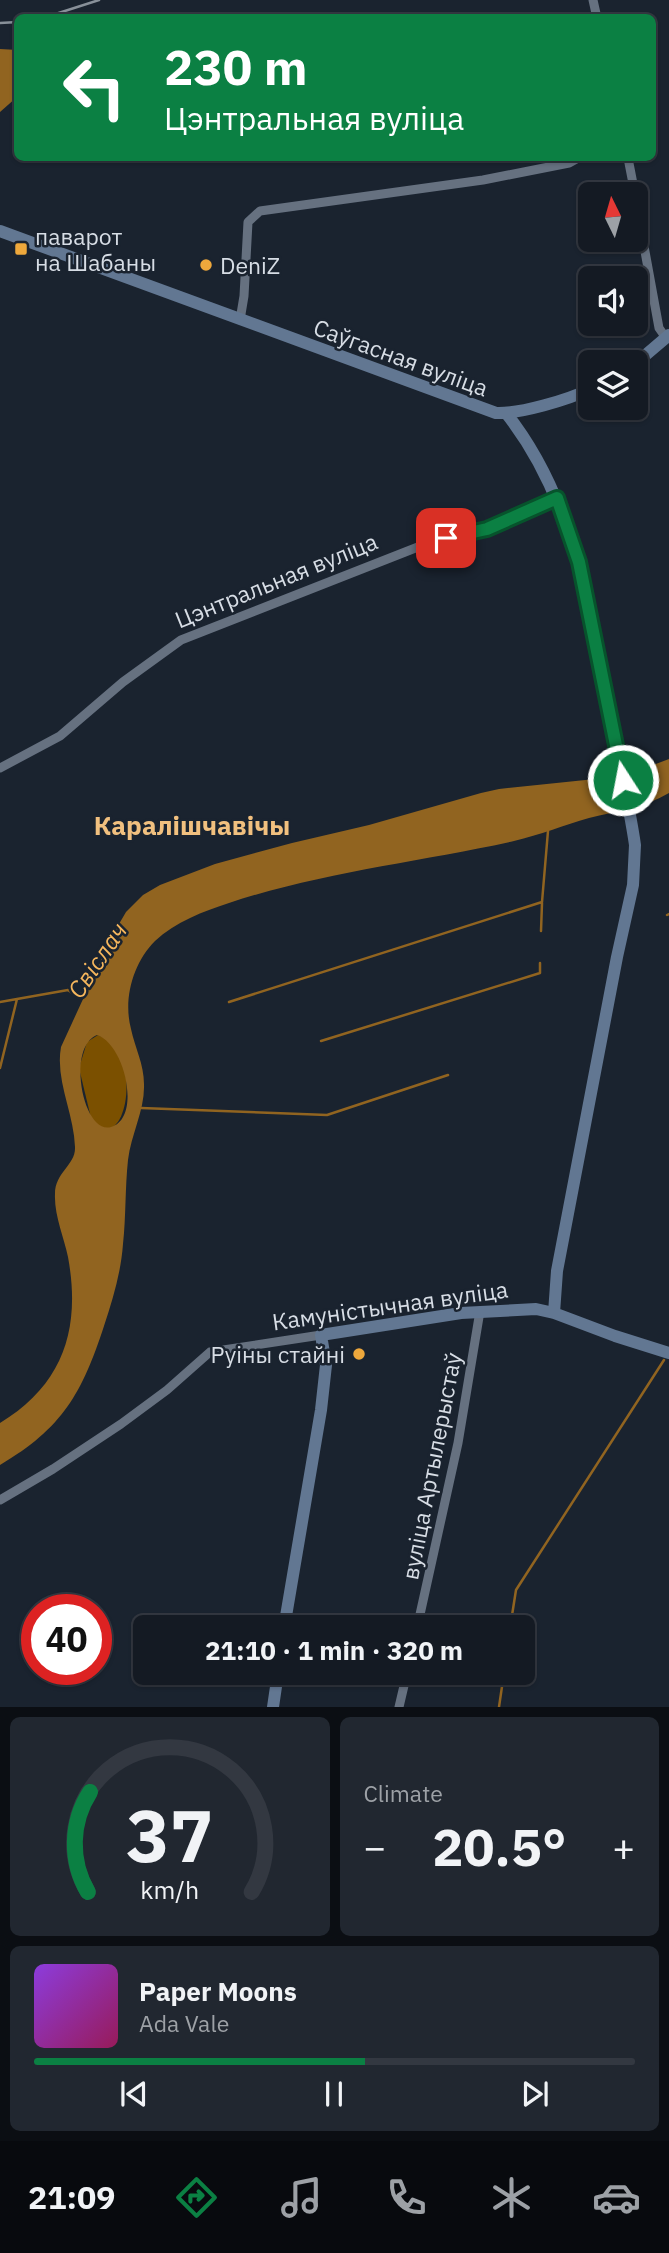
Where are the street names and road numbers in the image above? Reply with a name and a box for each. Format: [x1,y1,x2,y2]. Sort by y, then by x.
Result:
street label: Саўгасная вуліца [310,312,492,402]
street label: Цэнтральная вуліца [170,526,382,634]
street label: Камуністычная вуліца [270,1274,510,1336]
street label: вуліца Артылерыстаў [394,1349,468,1582]

